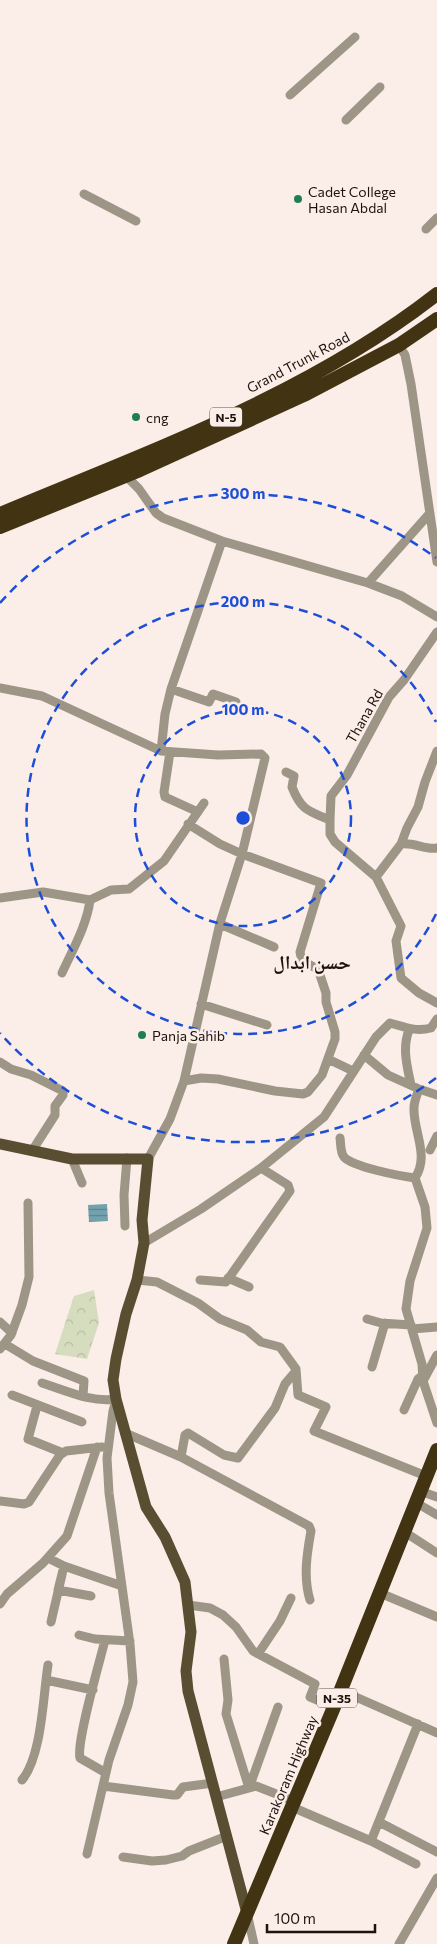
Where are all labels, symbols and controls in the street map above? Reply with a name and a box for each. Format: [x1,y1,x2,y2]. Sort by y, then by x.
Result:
place label: Cadet College Hasan Abdal [308,183,396,216]
marker: Cadet College Hasan Abdal [292,193,304,205]
street label: Grand Trunk Road [244,328,352,396]
road number: N-5 [210,408,242,427]
place label: cng [146,409,169,426]
marker: cng [130,411,142,423]
text: 300 m [221,484,265,502]
text: 200 m [221,592,265,610]
street label: Thana Rd [342,686,386,746]
text: 100 m [222,700,264,718]
centre of rings [234,809,252,827]
district label: حسن ابدال [273,950,351,974]
place label: Panja Sahib [152,1027,225,1044]
marker: Panja Sahib [136,1029,148,1041]
road number: N-35 [317,1689,357,1708]
street label: Karakoram Highway [255,1713,321,1837]
scale bar [267,1902,374,1934]
text: 100 m [274,1909,316,1927]

